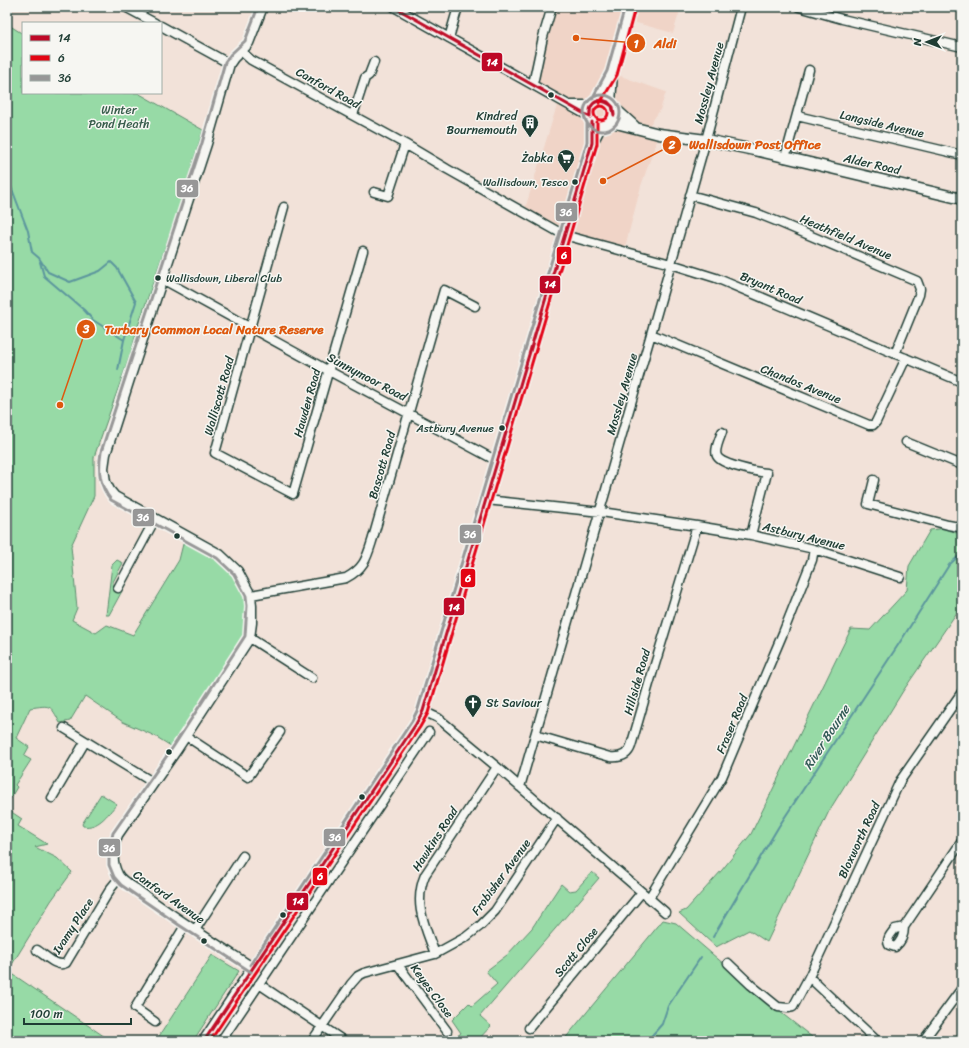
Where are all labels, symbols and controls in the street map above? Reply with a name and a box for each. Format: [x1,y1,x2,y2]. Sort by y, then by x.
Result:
legend [22,22,162,94]
north arrow [907,22,947,62]
text: 14 [58,27,71,49]
callout: Aldi [626,31,685,56]
text: Aldi [653,32,678,55]
text: 1 [633,33,639,55]
text: N [908,38,927,47]
street label: Mossley Avenue [687,39,731,127]
text: 6 [58,47,65,69]
line badge: 14 [481,52,503,72]
text: 14 [486,53,498,72]
street label: Canford Road [292,61,365,115]
text: 36 [58,67,72,89]
unlabelled marker [546,90,556,100]
park label: Winter Pond Heath [88,99,150,135]
street label: Langside Avenue [838,104,927,144]
place label: Kindred Bournemouth [446,105,519,141]
building icon: Kindred Bournemouth [520,113,540,138]
callout: Wallisdown Post Office [662,132,829,157]
text: Wallisdown Post Office [689,133,821,156]
text: 2 [668,134,676,156]
place label: Żabka [521,147,554,169]
street label: Alder Road [841,147,904,182]
supermarket icon: Żabka [556,148,576,173]
place label: Wallisdown, Tesco [483,173,568,192]
marker: Wallisdown, Tesco [570,177,580,187]
line badge: 36 [176,179,199,198]
text: 36 [180,179,193,198]
line badge: 36 [555,202,578,222]
text: 36 [559,203,572,222]
street label: Heathfield Avenue [797,208,896,266]
line badge: 6 [556,246,572,265]
text: 6 [560,246,567,265]
street label: Bryant Road [737,265,806,311]
place label: Wallisdown, Liberal Club [166,269,282,288]
marker: Wallisdown, Liberal Club [153,273,163,283]
line badge: 14 [539,275,561,294]
text: 14 [544,275,556,294]
callout: Turbary Common Local Nature Reserve [76,317,332,342]
text: 3 [82,318,90,340]
text: Turbary Common Local Nature Reserve [104,318,324,341]
street label: Sunnymoor Road [323,347,412,408]
street label: Mossley Avenue [600,350,644,438]
street label: Walliscott Road [197,352,241,438]
street label: Chandos Avenue [757,358,845,410]
street label: Hawden Road [287,364,328,440]
place label: Astbury Avenue [416,419,494,438]
marker: Astbury Avenue [497,423,507,433]
street label: Bascott Road [362,427,403,502]
line badge: 36 [132,508,155,527]
text: 36 [136,508,149,527]
street label: Astbury Avenue [759,515,848,557]
line badge: 36 [459,524,482,544]
text: 36 [463,525,476,544]
unlabelled marker [172,531,182,541]
line badge: 6 [460,568,476,588]
text: 6 [464,569,471,588]
line badge: 14 [443,597,465,616]
text: 14 [448,598,460,617]
street label: Hillside Road [617,646,657,718]
street label: Fraser Road [710,689,755,757]
place label: St Saviour [486,692,543,714]
church icon: St Saviour [463,693,483,718]
water label: River Bourne [797,699,857,774]
unlabelled marker [164,747,174,757]
unlabelled marker [357,792,367,802]
street label: Bloxworth Road [832,796,887,882]
street label: Hawkins Road [406,802,465,876]
line badge: 36 [323,828,346,847]
text: 36 [328,828,341,847]
street label: Frobisher Avenue [465,834,537,920]
line badge: 36 [98,838,121,857]
text: 36 [102,839,115,858]
street label: Canford Avenue [128,864,210,930]
line badge: 6 [312,867,328,886]
text: 6 [316,867,323,886]
line badge: 14 [286,892,309,911]
text: 14 [292,892,304,911]
street label: Ivamy Place [46,893,100,959]
unlabelled marker [278,910,288,920]
street label: Scott Close [548,922,604,982]
unlabelled marker [199,936,209,946]
street label: Keyes Close [405,959,459,1023]
scale bar [24,1000,131,1026]
text: 100 m [30,1003,63,1025]

